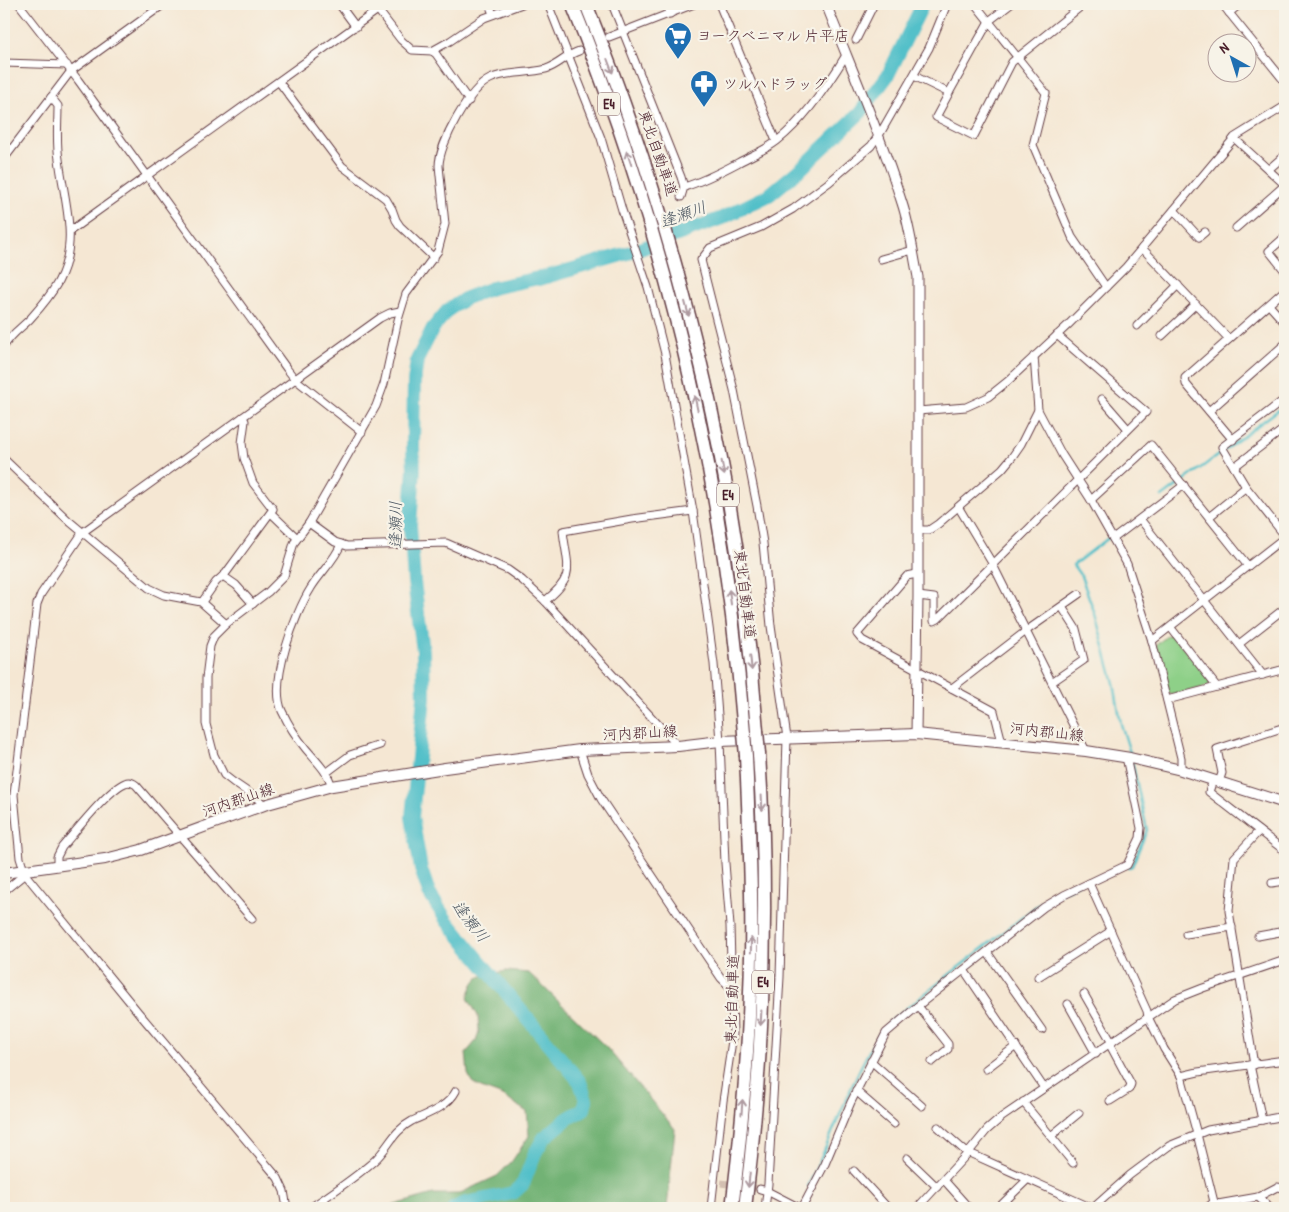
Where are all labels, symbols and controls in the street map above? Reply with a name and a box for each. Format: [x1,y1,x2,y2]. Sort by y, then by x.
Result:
supermarket icon: ヨークベニマル 片平店 [663,21,693,60]
place label: ヨークベニマル 片平店 [697,25,849,46]
north arrow [1206,32,1256,82]
text: N [1215,37,1233,57]
one-way arrow [606,57,615,73]
pharmacy icon: ツルハドラッグ [689,69,719,108]
place label: ツルハドラッグ [723,73,827,94]
road number: E4 [598,92,620,116]
street label: 東北自動車道 [634,107,683,199]
one-way arrow [623,151,633,167]
water label: 逢瀬川 [657,195,709,233]
one-way arrow [683,301,693,317]
one-way arrow [691,395,700,411]
one-way arrow [719,460,728,476]
road number: E4 [717,484,739,506]
water label: 逢瀬川 [384,501,406,549]
street label: 東北自動車道 [730,548,761,640]
one-way arrow [725,589,735,605]
one-way arrow [746,655,756,671]
street label: 河内郡山線 [1009,717,1085,746]
street label: 河内郡山線 [602,720,678,745]
street label: 河内郡山線 [199,777,277,822]
one-way arrow [757,794,767,811]
water label: 逢瀬川 [448,895,494,947]
one-way arrow [746,938,755,954]
street label: 東北自動車道 [719,954,744,1044]
road number: E4 [752,970,774,994]
one-way arrow [757,1010,766,1026]
one-way arrow [737,1100,747,1116]
one-way arrow [744,1172,754,1188]

